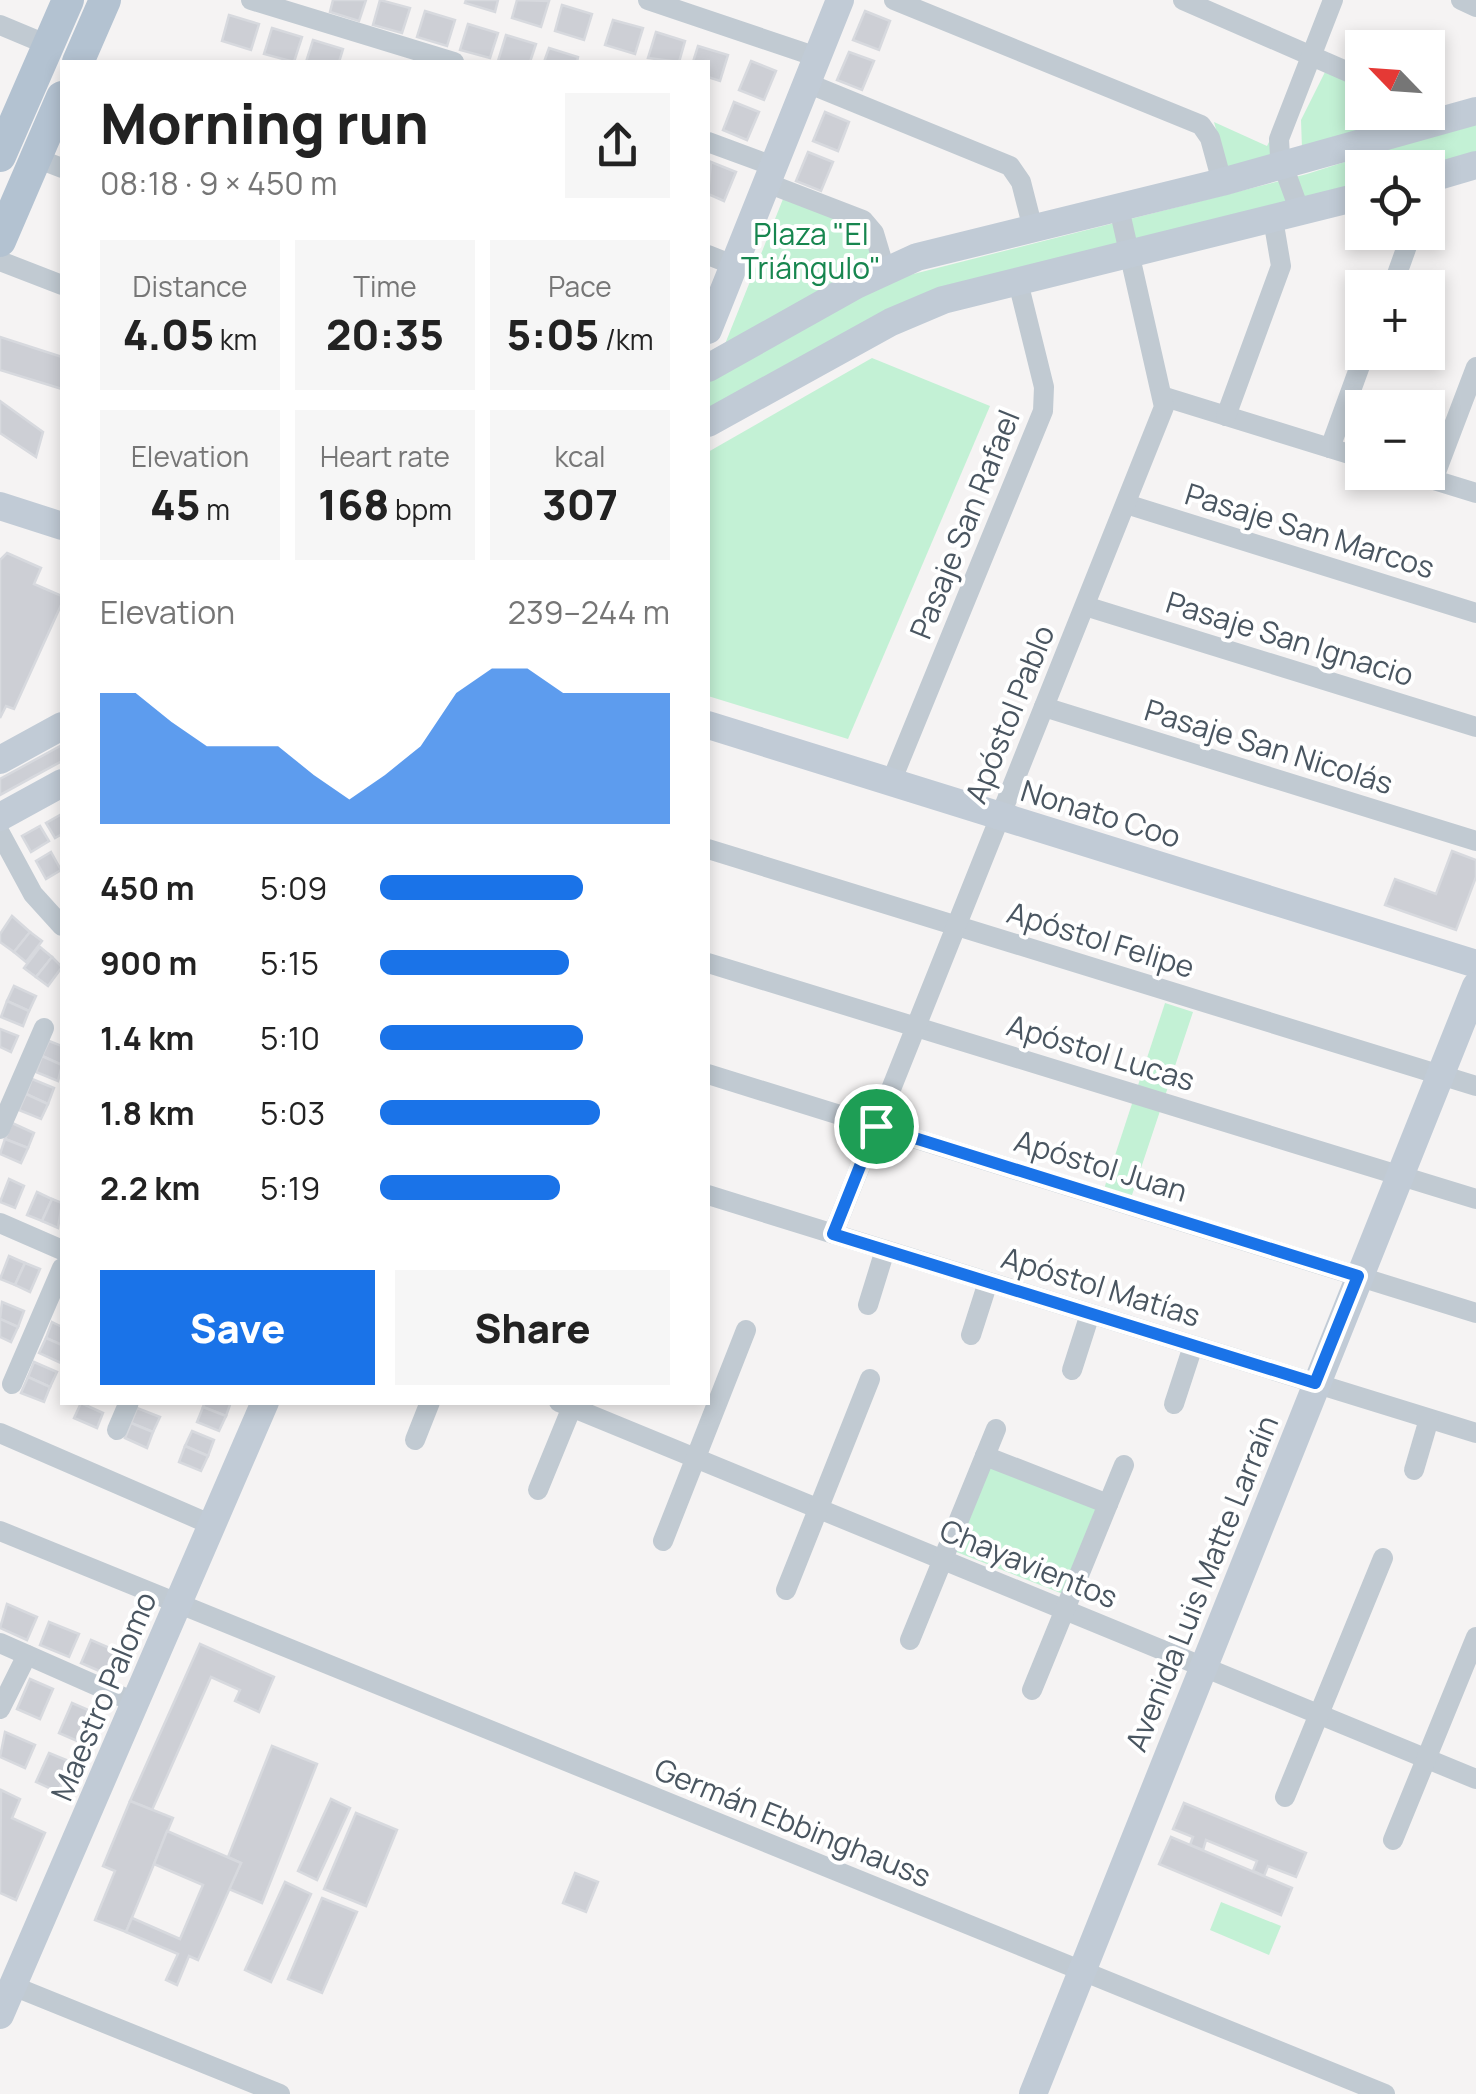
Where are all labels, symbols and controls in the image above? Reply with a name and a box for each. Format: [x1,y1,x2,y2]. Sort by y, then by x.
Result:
north arrow [1345,30,1445,130]
map controls [1345,30,1445,490]
text: Morning run [100,85,429,161]
button: share [565,93,670,198]
button: locate [1345,150,1445,250]
text: 08:18 · 9 × 450 m [100,161,337,205]
park label: Plaza "El Triángulo" [741,213,881,288]
text: Distance [133,267,247,305]
text: Time [353,267,417,305]
text: Pace [548,267,612,305]
button: + [1345,270,1445,370]
text: 4.05 [123,305,214,363]
text: 20:35 [326,305,444,363]
text: 5:05 [507,305,599,363]
text: km [214,320,257,358]
text: /km [599,320,653,358]
button: − [1345,390,1445,490]
street label: Pasaje San Rafael [899,403,1029,645]
text: Elevation [131,437,249,475]
text: Heart rate [320,437,450,475]
text: kcal [554,437,606,475]
street label: Pasaje San Marcos [1180,473,1440,587]
text: 45 [150,475,201,533]
text: 168 [318,475,389,533]
text: 307 [542,475,618,533]
text: m [201,490,230,528]
text: bpm [389,490,452,528]
street label: Pasaje San Ignacio [1161,581,1419,695]
text: Elevation [100,590,235,634]
text: 239–244 m [508,590,670,634]
street label: Apóstol Pablo [955,619,1063,809]
street label: Pasaje San Nicolás [1140,689,1398,803]
street label: Nonato Coo [1016,769,1186,857]
text: 450 m [100,866,194,910]
text: 5:09 [260,866,327,910]
street label: Apóstol Felipe [1002,891,1200,987]
text: 900 m [100,941,197,985]
text: 5:15 [260,941,319,985]
street label: Apóstol Lucas [1002,1004,1200,1100]
text: 1.4 km [100,1016,194,1060]
text: 5:10 [260,1016,320,1060]
pin [834,1084,919,1169]
text: 1.8 km [100,1091,194,1135]
text: 5:03 [260,1091,325,1135]
icon: arrive [849,1099,904,1154]
street label: Apóstol Juan [1010,1119,1192,1211]
text: 2.2 km [100,1166,200,1210]
text: 5:19 [260,1166,320,1210]
street label: Apóstol Matías [997,1236,1205,1336]
button: Save [100,1270,375,1385]
button: Share [395,1270,670,1385]
street label: Avenida Luis Matte Larraín [1115,1409,1287,1757]
street label: Chayavientos [934,1509,1124,1617]
street label: Maestro Palomo [40,1585,166,1807]
street label: Germán Ebbinghauss [649,1748,937,1896]

